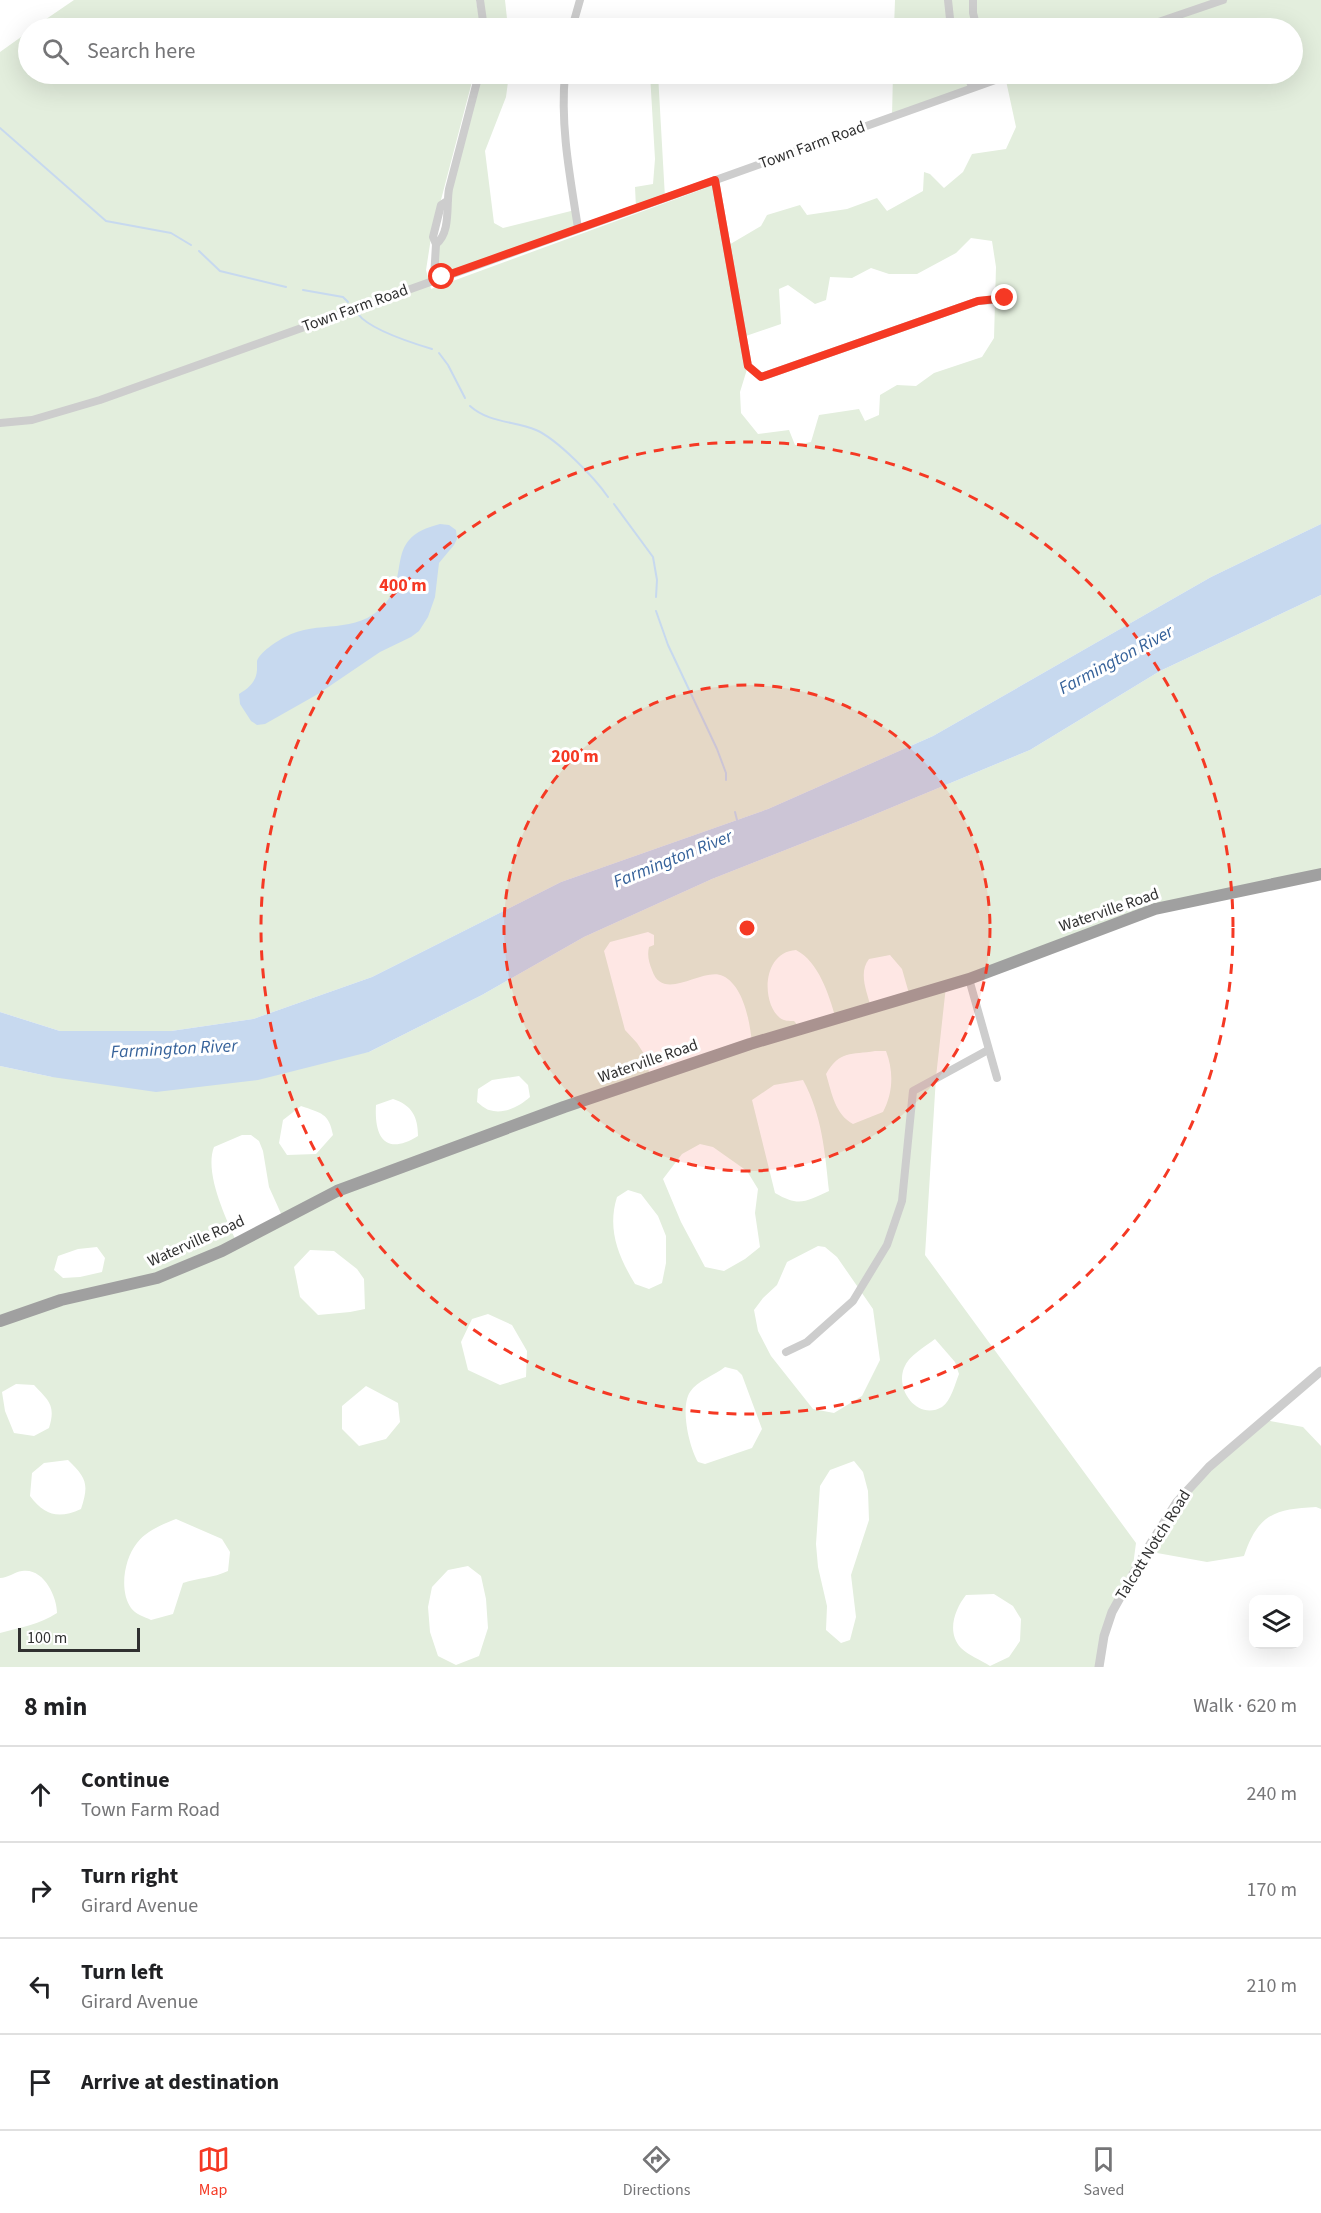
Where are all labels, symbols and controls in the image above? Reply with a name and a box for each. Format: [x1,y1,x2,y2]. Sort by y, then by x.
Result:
search box [18,18,1303,84]
icon: search [39,35,72,68]
text: Search here [87,35,195,67]
street label: Town Farm Road [756,116,868,174]
route start [428,263,454,289]
street label: Town Farm Road [299,279,411,337]
route end [991,284,1017,310]
text: 400 m [379,573,427,598]
water label: Farmington River [1054,619,1179,701]
text: 200 m [551,744,599,769]
water label: Farmington River [610,823,737,894]
street label: Waterville Road [1056,883,1162,937]
centre of rings [737,918,757,938]
water label: Farmington River [110,1033,239,1065]
street label: Waterville Road [595,1034,701,1088]
street label: Waterville Road [144,1210,248,1272]
street label: Talcott Notch Road [1110,1486,1196,1604]
map controls [1249,1595,1303,1649]
button: layers [1249,1595,1303,1649]
scale bar [18,1625,140,1652]
text: 100 m [27,1627,67,1649]
text: 8 min [24,1688,87,1725]
text: Walk · 620 m [1193,1692,1297,1720]
text: Continue [81,1764,170,1796]
icon: ahead [24,1778,57,1811]
text: 240 m [1247,1780,1297,1808]
text: Town Farm Road [81,1796,220,1824]
text: Turn right [81,1860,178,1892]
icon: right [24,1874,57,1907]
text: 170 m [1247,1876,1297,1904]
text: Girard Avenue [81,1892,198,1920]
text: Turn left [81,1956,163,1988]
icon: left [24,1970,57,2003]
text: 210 m [1247,1972,1297,2000]
text: Girard Avenue [81,1988,198,2016]
icon: arrive [24,2066,57,2099]
text: Arrive at destination [81,2066,279,2098]
tab: Map [197,2143,230,2201]
tab: Directions [623,2143,690,2201]
tab: Saved [1084,2143,1124,2201]

